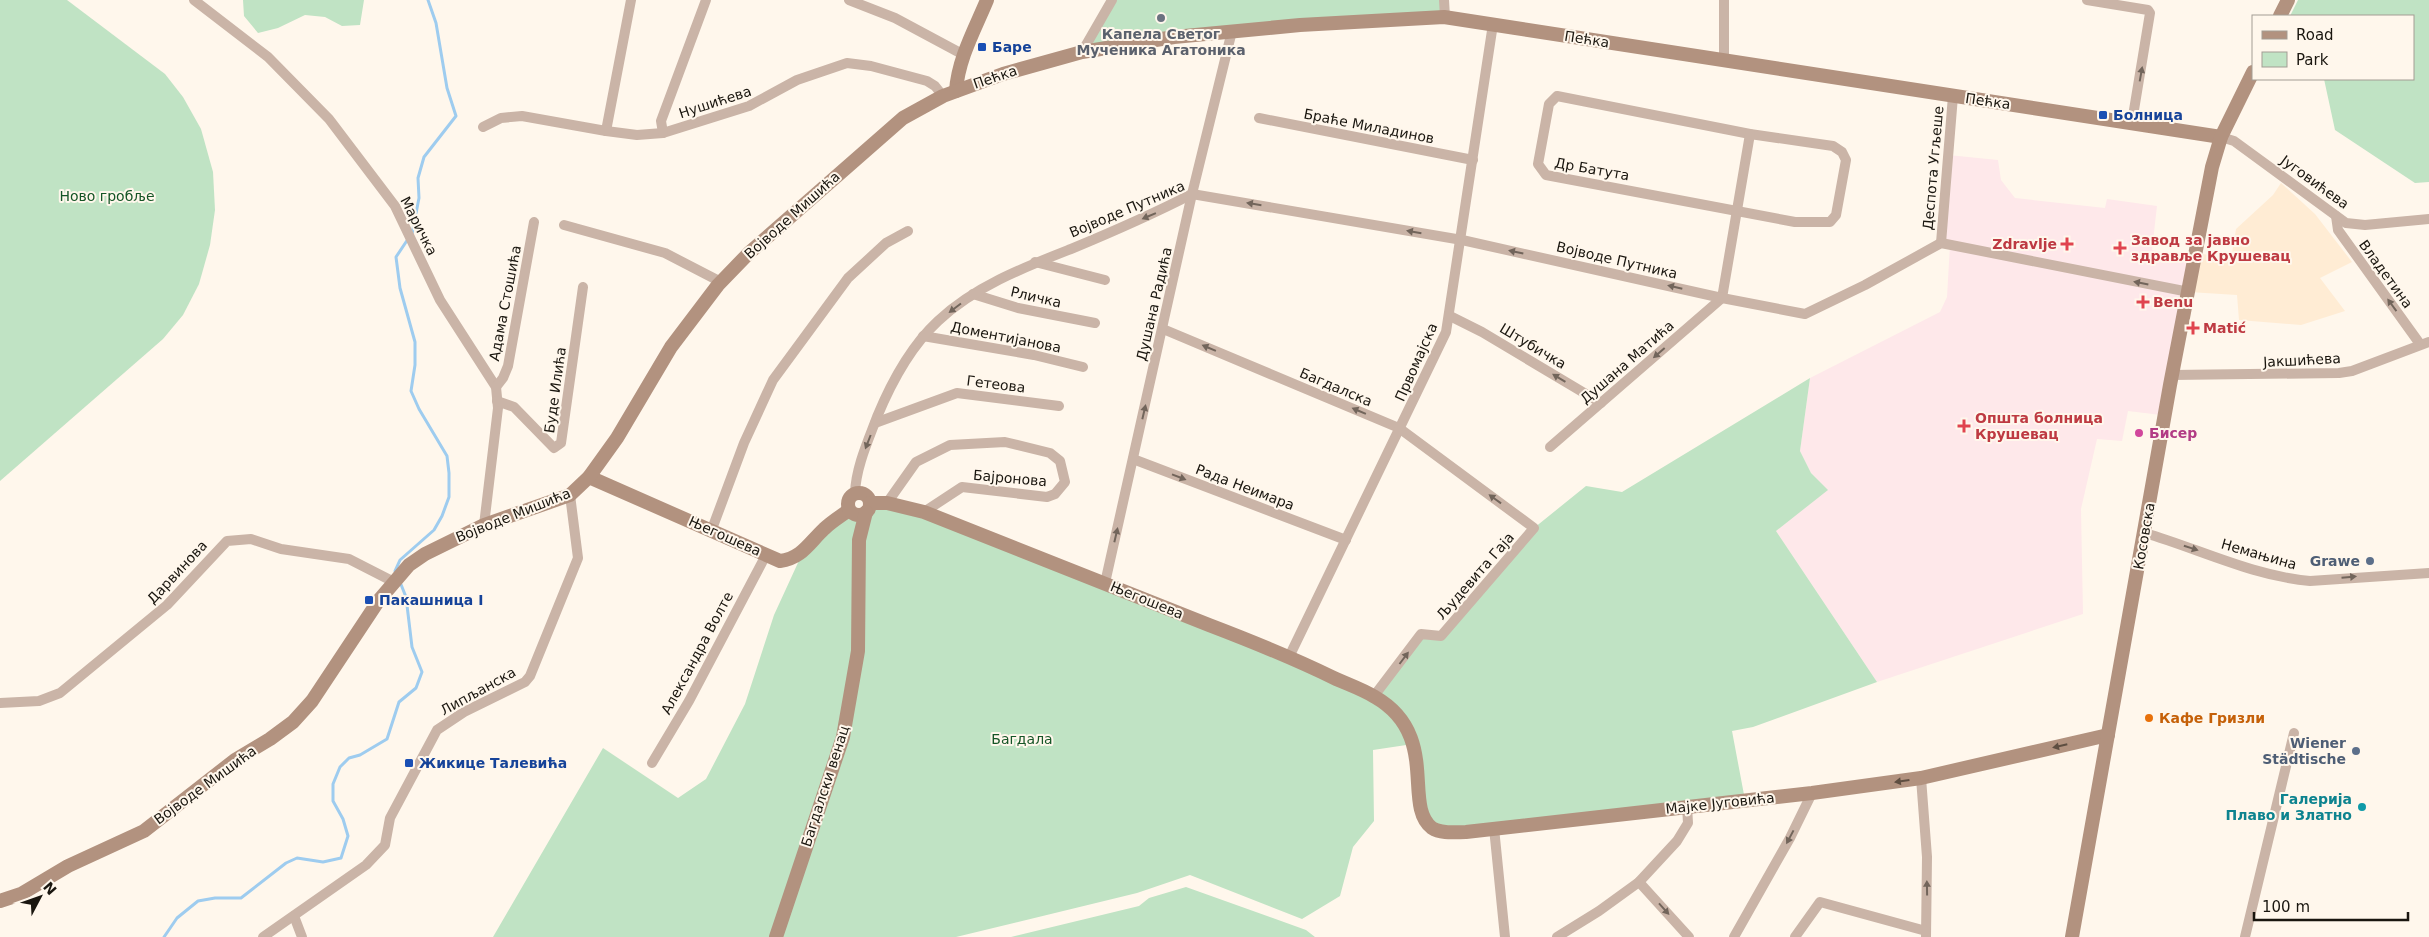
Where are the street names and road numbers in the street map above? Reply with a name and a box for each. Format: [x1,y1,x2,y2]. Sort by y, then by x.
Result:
street label: Пећка [1563,28,1611,50]
street label: Пећка [971,62,1019,92]
street label: Нушићева [677,83,753,121]
street label: Пећка [1964,90,2012,112]
street label: Браће Миладинов [1302,105,1436,147]
street label: Деспота Угљеше [1920,105,1946,231]
street label: Југовићева [2277,151,2352,212]
street label: Др Батута [1553,155,1631,183]
street label: Војводе Мишића [741,168,843,262]
street label: Војводе Путника [1067,177,1187,241]
street label: Маричка [397,194,441,258]
street label: Владетина [2356,237,2416,311]
street label: Војводе Путника [1555,238,1679,282]
street label: Адама Стошића [486,244,524,362]
street label: Душана Радића [1133,246,1175,362]
street label: Рличка [1009,283,1063,311]
street label: Душана Матића [1577,317,1677,407]
street label: Доментијанова [949,318,1063,356]
street label: Првомајска [1392,320,1440,404]
street label: Штубичка [1497,320,1569,372]
street label: Буде Илића [541,346,569,434]
street label: Јакшићева [2262,350,2341,370]
street label: Багдалска [1297,364,1375,410]
street label: Гетеова [966,372,1026,396]
street label: Рада Неимара [1193,461,1297,513]
street label: Бајронова [972,467,1048,489]
street label: Војводе Мишића [453,485,573,545]
street label: Косовска [2130,501,2158,571]
street label: Његошева [686,513,764,559]
street label: Људевита Гаја [1433,529,1517,623]
street label: Немањина [2219,536,2299,572]
street label: Дарвинова [144,537,210,607]
street label: Његошева [1108,578,1186,622]
street label: Александра Волте [658,589,736,717]
street label: Липљанска [437,664,519,718]
street label: Багдалски венац [798,723,852,849]
street label: Војводе Мишића [151,743,259,827]
street label: Мајке Југовића [1665,789,1775,817]

